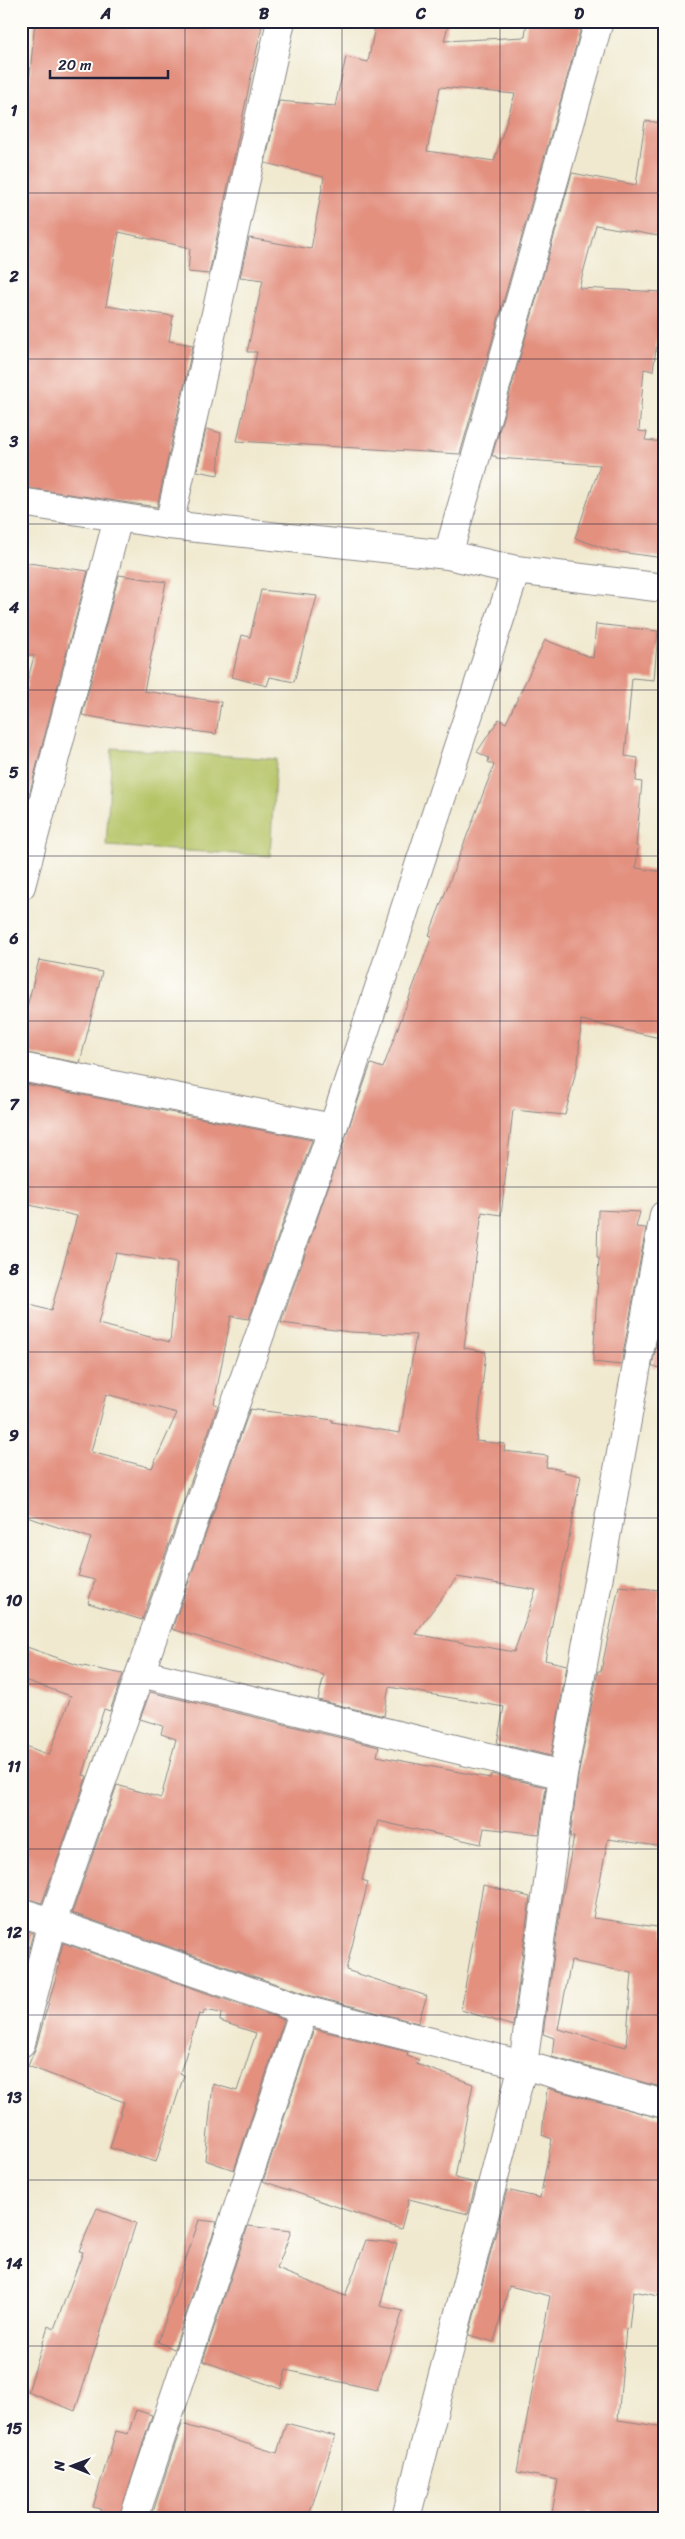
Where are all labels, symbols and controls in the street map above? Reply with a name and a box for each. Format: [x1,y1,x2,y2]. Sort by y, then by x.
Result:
text: A [100,0,111,28]
text: B [259,0,270,28]
text: C [415,0,427,28]
text: D [574,0,584,28]
scale bar [50,48,168,80]
text: 20 m [58,52,92,78]
text: 1 [11,96,18,125]
text: 2 [8,262,19,291]
text: 3 [9,427,19,456]
text: 4 [8,593,19,622]
text: 5 [9,758,19,787]
text: 6 [8,924,19,953]
text: 7 [9,1090,20,1119]
text: 8 [8,1255,19,1284]
text: 9 [9,1421,19,1450]
text: 10 [6,1586,22,1615]
text: 11 [7,1752,21,1781]
text: 12 [6,1918,23,1947]
text: 13 [6,2083,22,2112]
text: 14 [6,2249,22,2278]
text: 15 [6,2414,23,2443]
north arrow [48,2442,98,2492]
text: N [47,2460,72,2472]

